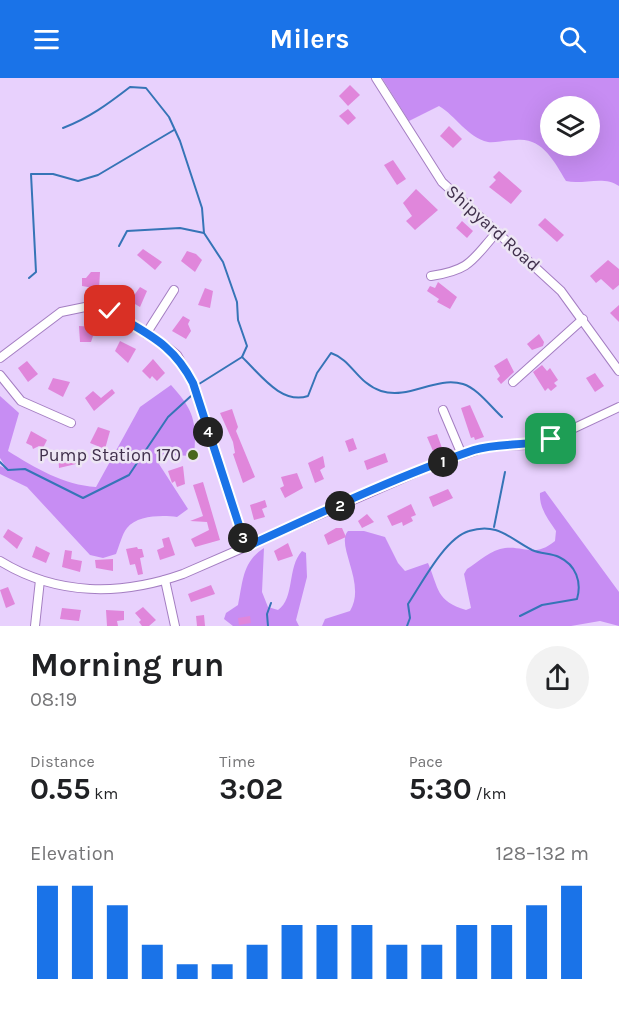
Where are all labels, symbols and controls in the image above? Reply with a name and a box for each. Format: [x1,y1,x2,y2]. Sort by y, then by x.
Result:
icon: menu [30,23,63,56]
text: Milers [270,23,349,55]
icon: search [556,23,589,56]
map controls [540,96,600,156]
button: layers [540,96,600,156]
street label: Shipyard Road [441,180,545,276]
pin [84,285,135,336]
icon: check [93,294,126,327]
pin [525,413,576,464]
pin: 4 [193,417,223,447]
text: 4 [203,422,213,441]
icon: arrive [534,422,567,455]
place label: Pump Station 170 [39,444,181,466]
pin: 1 [428,447,458,477]
marker: Pump Station 170 [186,448,200,462]
text: 1 [440,452,446,471]
pin: 2 [325,491,355,521]
text: 2 [335,496,345,515]
pin: 3 [228,523,258,553]
text: 3 [238,528,248,547]
text: Morning run [30,646,224,684]
button: share [526,646,589,709]
text: 08:19 [30,688,77,711]
text: Distance [30,752,95,771]
text: Time [219,752,255,771]
text: Pace [409,752,443,771]
text: 0.55 [30,771,90,807]
text: 3:02 [219,771,283,807]
text: 5:30 [409,771,472,807]
text: km [90,784,118,803]
text: /km [472,784,507,803]
text: Elevation [30,842,115,865]
text: 128–132 m [496,842,589,865]

